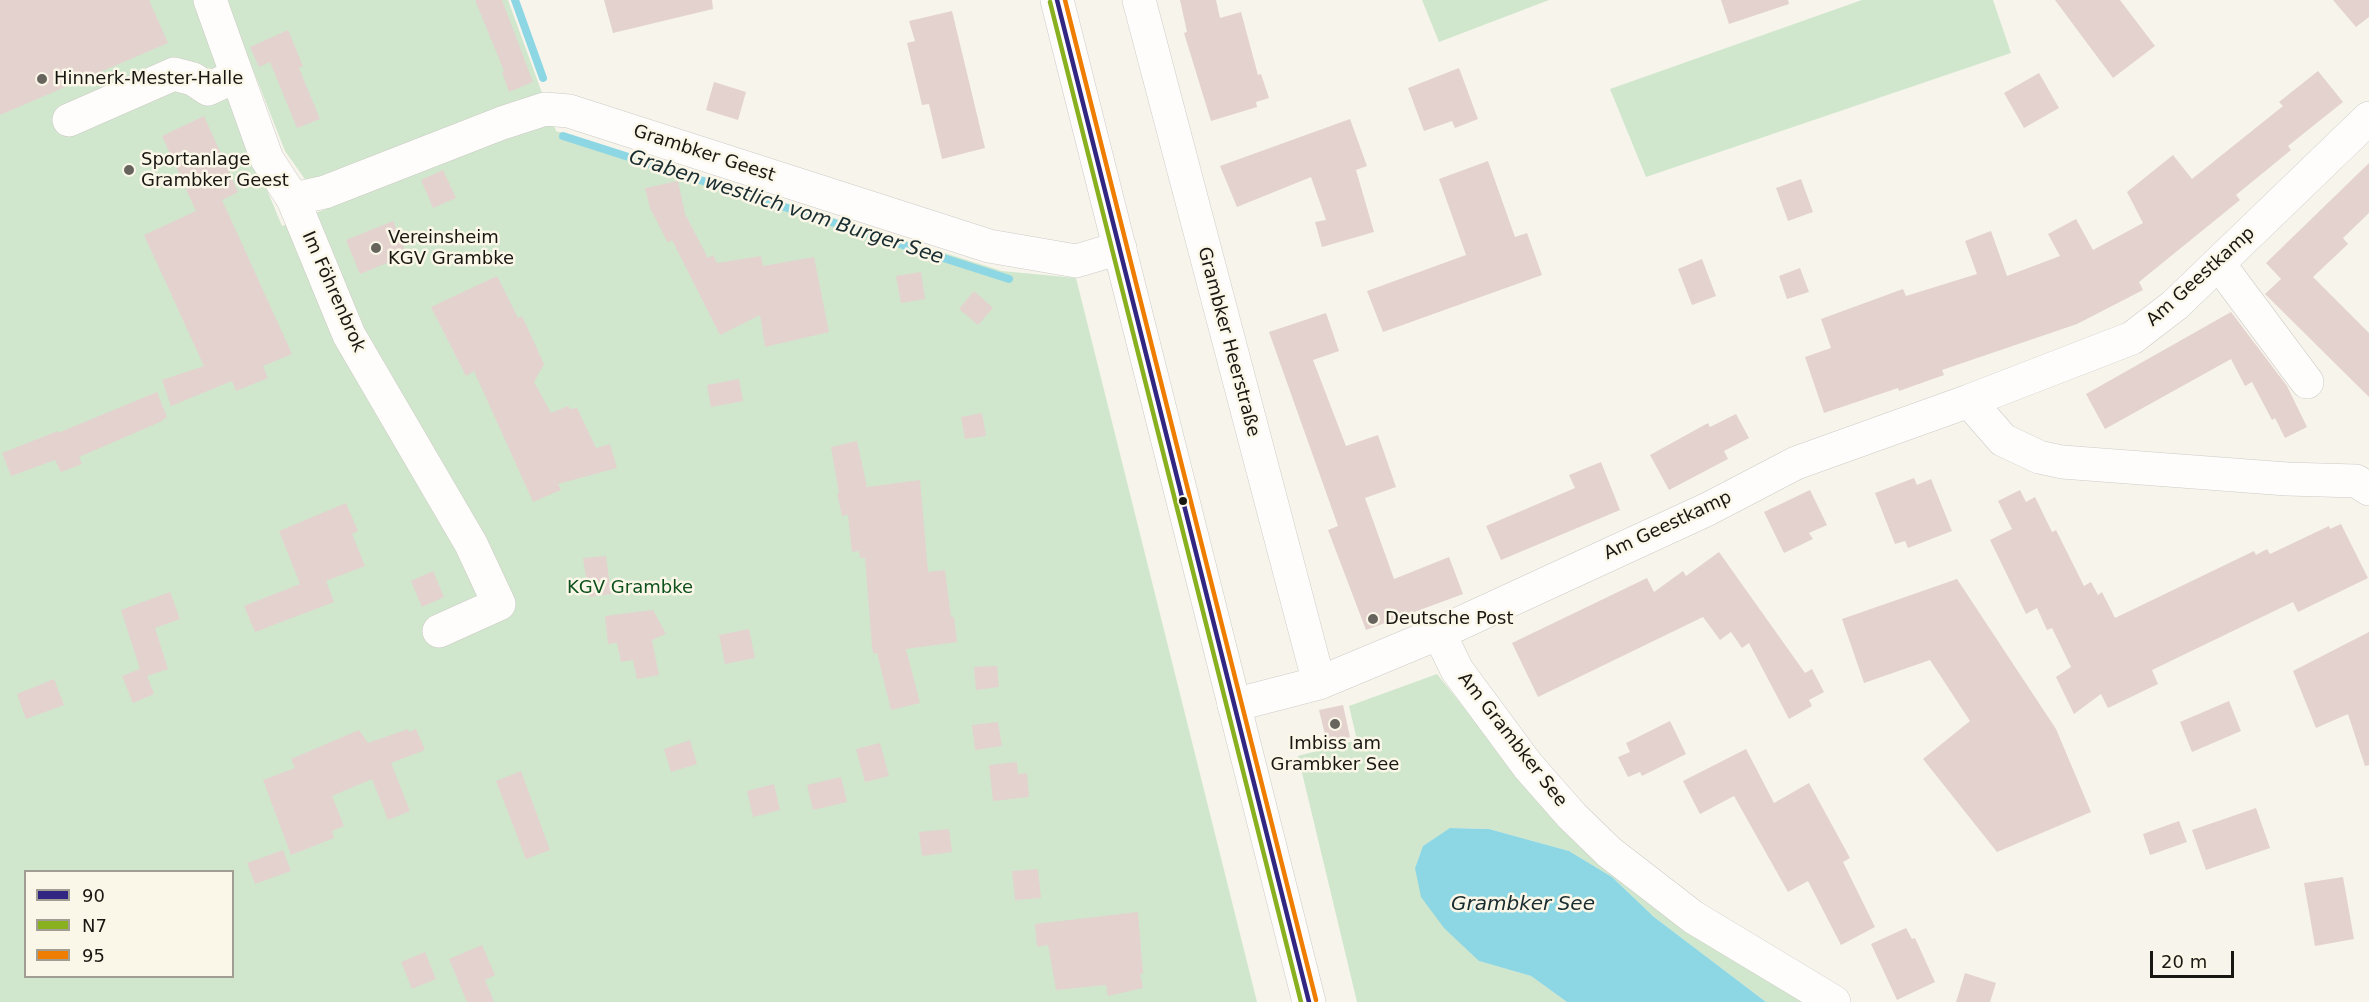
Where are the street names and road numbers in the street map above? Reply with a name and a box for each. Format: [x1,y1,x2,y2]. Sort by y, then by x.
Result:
street label: Grambker Geest [630,121,778,187]
street label: Am Geestkamp [2142,223,2260,331]
street label: Im Föhrenbrok [297,228,369,356]
street label: Grambker Heerstraße [1192,245,1264,439]
street label: Am Geestkamp [1601,487,1735,565]
street label: Am Grambker See [1453,669,1571,811]

